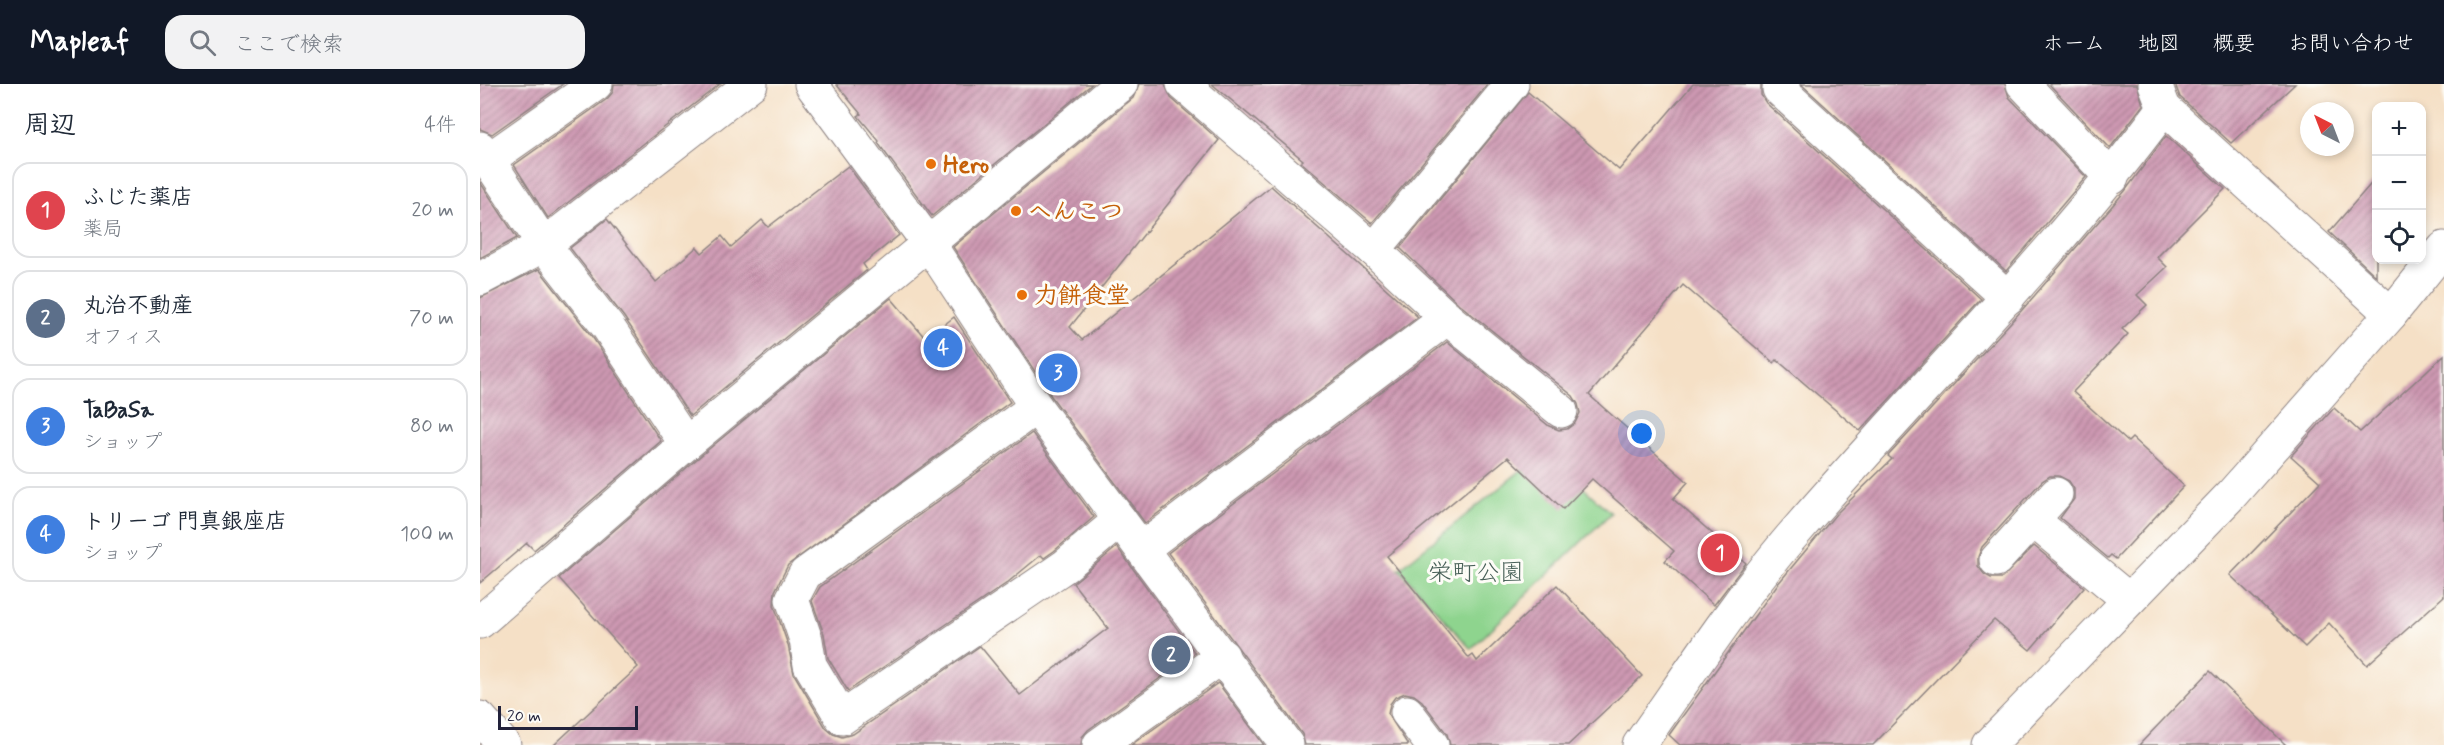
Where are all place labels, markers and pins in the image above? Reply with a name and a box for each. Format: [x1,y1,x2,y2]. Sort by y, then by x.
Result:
place label: Hero [943,150,989,181]
marker: Hero [924,157,938,171]
place label: へんこつ [1028,197,1124,228]
marker: へんこつ [1009,204,1023,218]
place label: 力餅食堂 [1034,281,1130,312]
marker: 力餅食堂 [1015,288,1029,302]
pin: 4 [924,326,962,370]
pin: 3 [1038,350,1078,396]
pin: 1 [1700,530,1740,576]
pin: 2 [1152,632,1190,678]

